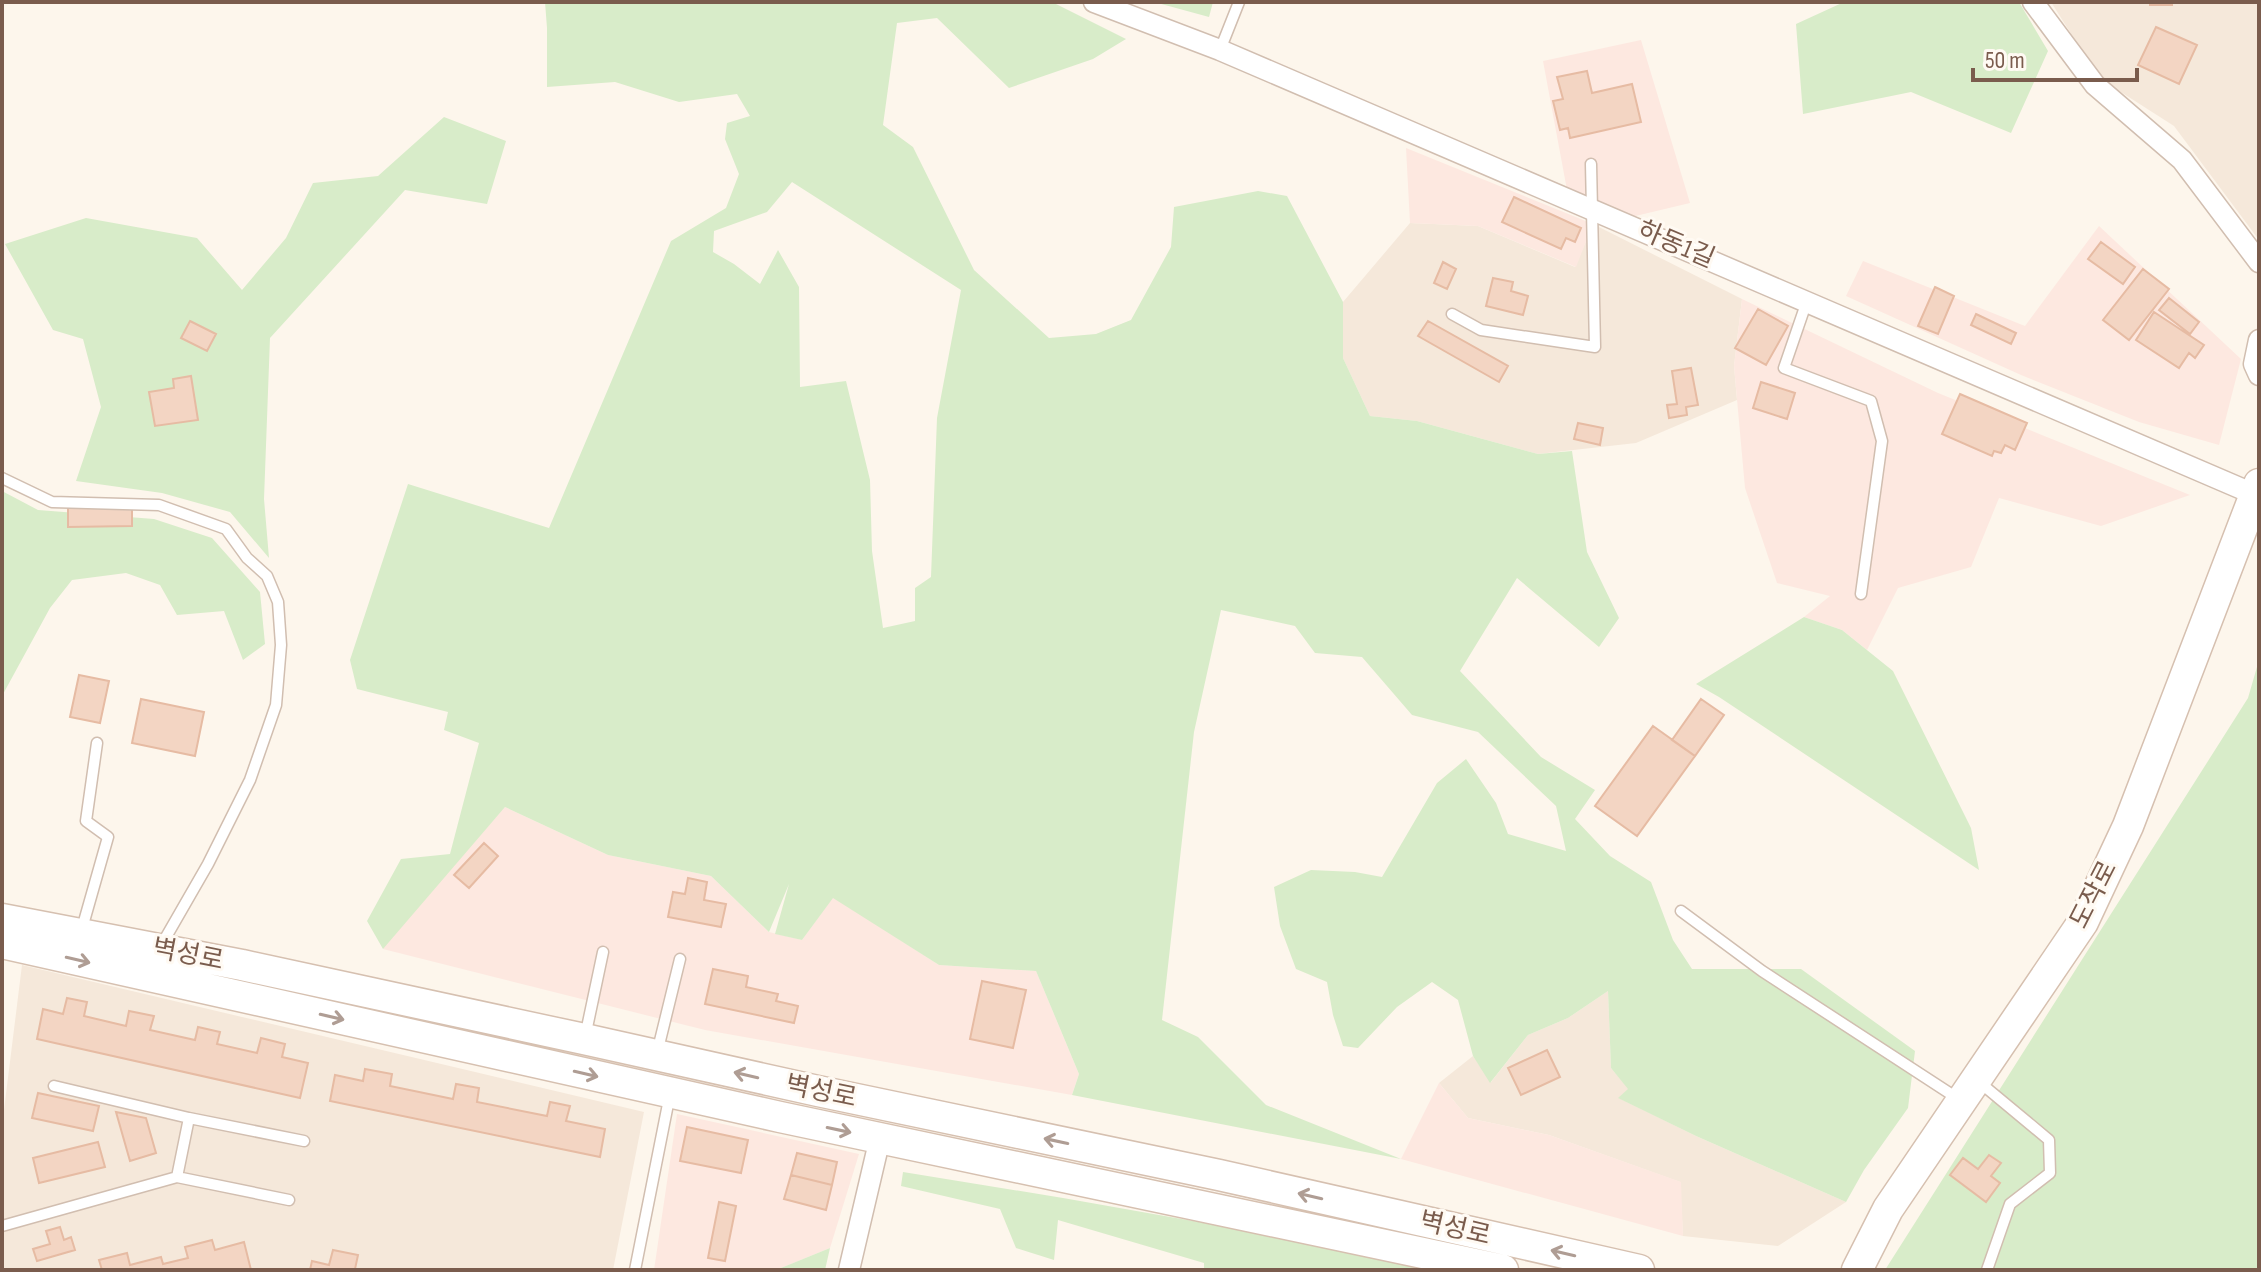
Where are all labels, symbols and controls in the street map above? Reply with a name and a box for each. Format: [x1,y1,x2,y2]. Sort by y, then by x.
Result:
scale bar [1973,32,2137,82]
text: 50 m [1985,46,2025,75]
street label: 하동1길 [1633,215,1719,275]
street label: 도작로 [2064,856,2124,934]
street label: 벽성로 [150,933,226,977]
one-way arrow [65,953,90,968]
one-way arrow [319,1010,344,1025]
one-way arrow [572,1067,598,1082]
one-way arrow [734,1067,760,1082]
street label: 벽성로 [783,1069,859,1115]
one-way arrow [826,1123,852,1138]
one-way arrow [1043,1133,1069,1148]
one-way arrow [1297,1188,1323,1203]
street label: 벽성로 [1417,1206,1493,1252]
one-way arrow [1551,1245,1577,1260]

